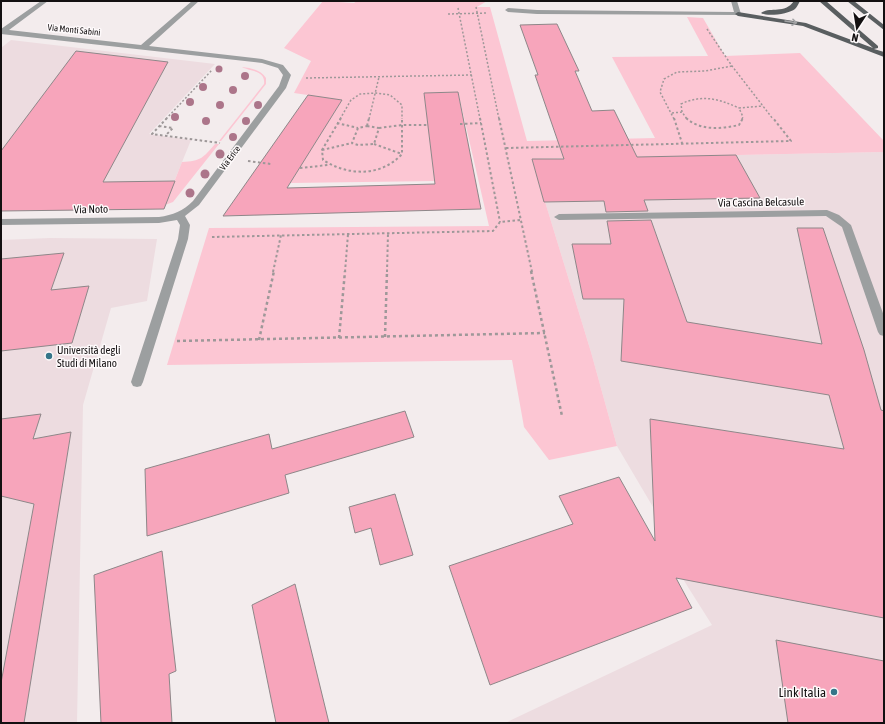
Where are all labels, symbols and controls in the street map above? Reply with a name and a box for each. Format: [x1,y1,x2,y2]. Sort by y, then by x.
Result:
north arrow [837,8,877,48]
one-way arrow [784,18,797,26]
street label: Via Monti Sabini [47,22,101,38]
text: N [850,31,859,44]
street label: Via Erice [218,144,242,172]
street label: Via Cascina Belcasule [718,195,804,209]
street label: Via Noto [74,203,108,215]
place label: Università degli Studi di Milano [57,344,121,369]
marker: Università degli Studi di Milano [44,351,54,361]
place label: Link Italia [779,685,826,700]
marker: Link Italia [829,687,839,697]

